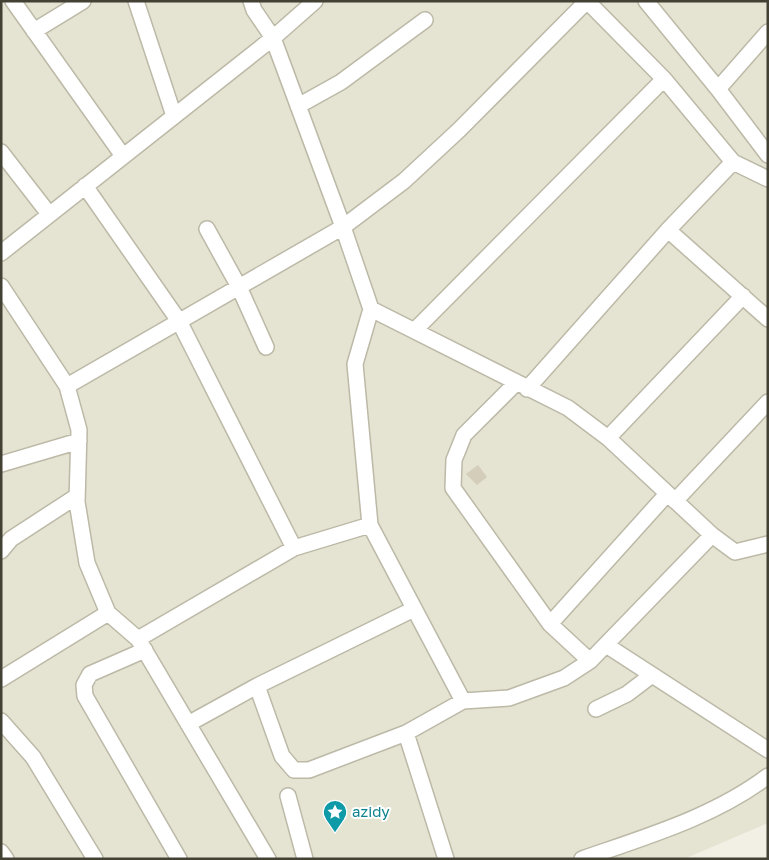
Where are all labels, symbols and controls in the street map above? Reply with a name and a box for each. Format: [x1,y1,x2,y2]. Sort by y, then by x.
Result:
place icon: azidy [322,799,348,833]
place label: azidy [352,802,390,820]

